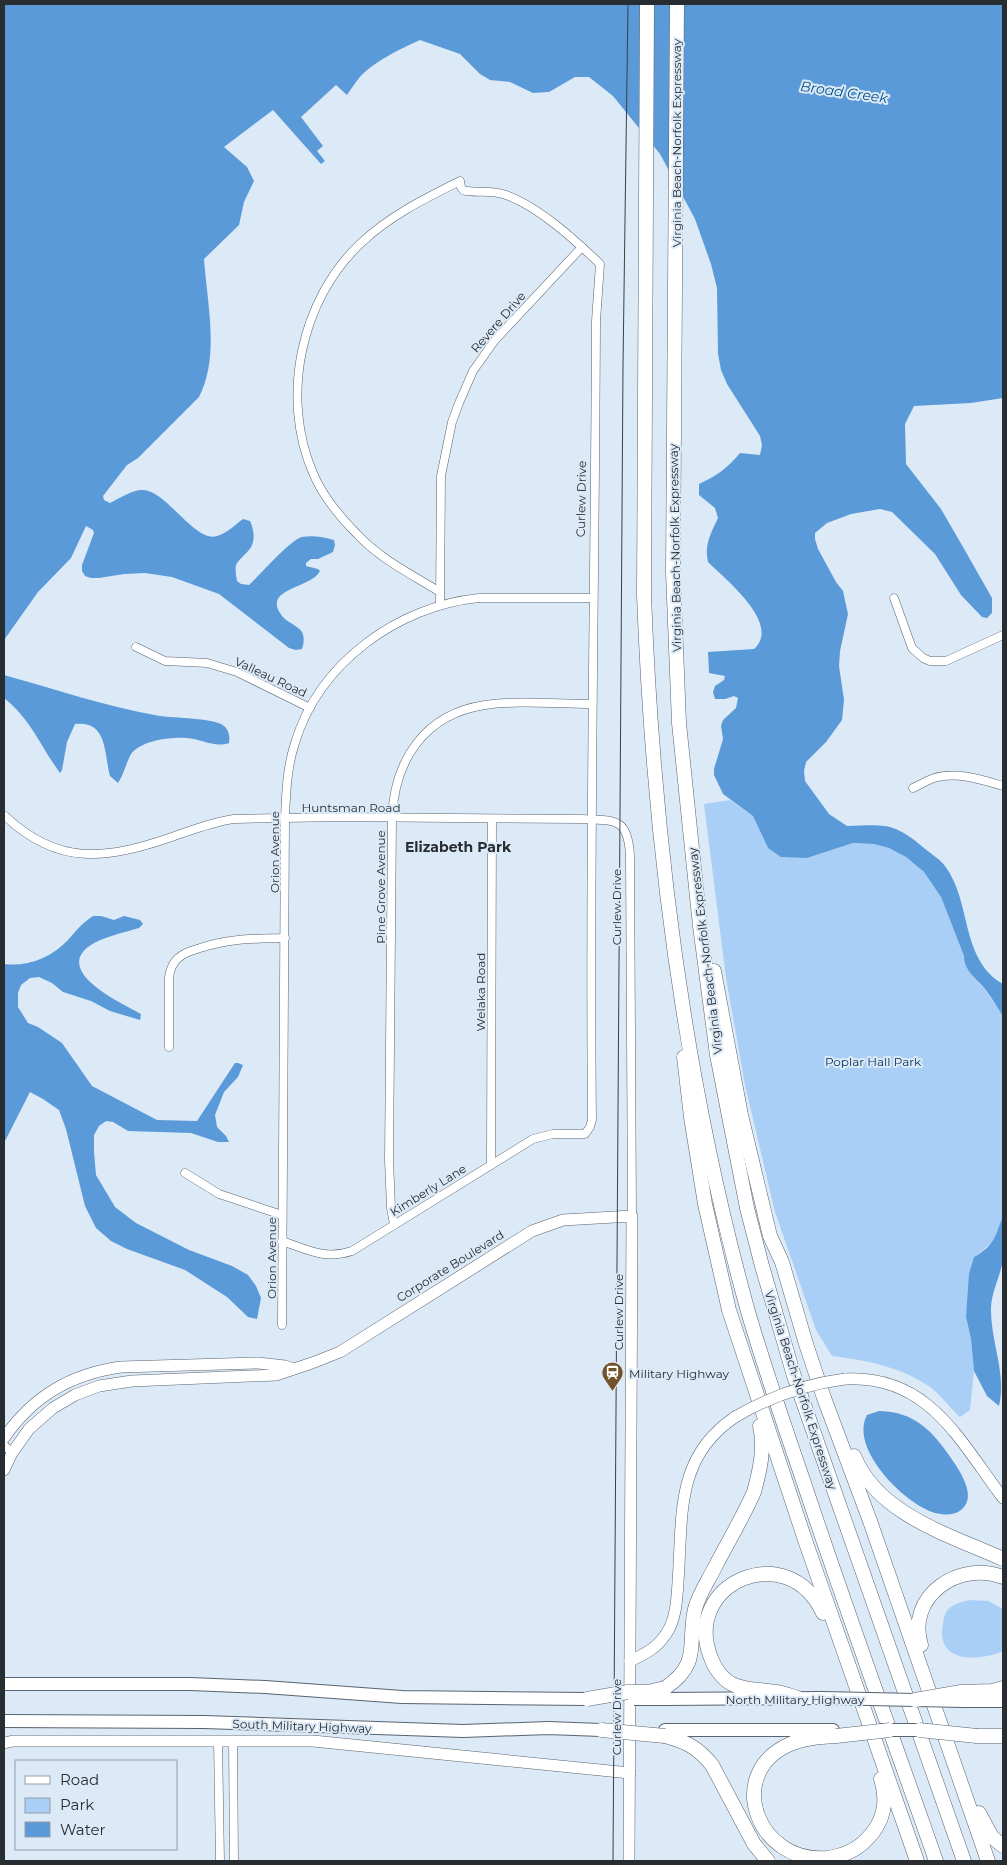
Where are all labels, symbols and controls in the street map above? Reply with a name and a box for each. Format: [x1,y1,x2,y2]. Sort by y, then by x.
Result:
street label: Virginia Beach-Norfolk Expressway [669,38,684,247]
water label: Broad Creek [799,77,890,107]
street label: Revere Drive [467,288,529,356]
street label: Virginia Beach-Norfolk Expressway [666,443,684,652]
street label: Curlew Drive [573,461,589,537]
street label: Valleau Road [232,654,310,700]
street label: Huntsman Road [301,800,401,815]
street label: Orion Avenue [267,811,282,893]
street label: Pine Grove Avenue [373,830,388,944]
district label: Elizabeth Park [405,838,512,856]
street label: Virginia Beach-Norfolk Expressway [685,846,725,1055]
street label: Curlew Drive [609,869,624,945]
street label: Welaka Road [473,953,488,1031]
park label: Poplar Hall Park [825,1054,922,1069]
street label: Kimberly Lane [387,1161,469,1219]
street label: Orion Avenue [264,1217,279,1299]
street label: Corporate Boulevard [394,1227,506,1305]
street label: Curlew Drive [611,1274,626,1350]
street label: Virginia Beach-Norfolk Expressway [762,1289,840,1492]
station icon: Military Highway [601,1361,625,1392]
place label: Military Highway [629,1366,729,1381]
street label: Curlew Drive [609,1679,624,1755]
street label: North Military Highway [726,1692,865,1707]
street label: South Military Highway [232,1716,372,1736]
legend [15,1760,178,1850]
text: Road [60,1770,99,1789]
text: Park [60,1795,94,1814]
text: Water [60,1820,106,1839]

